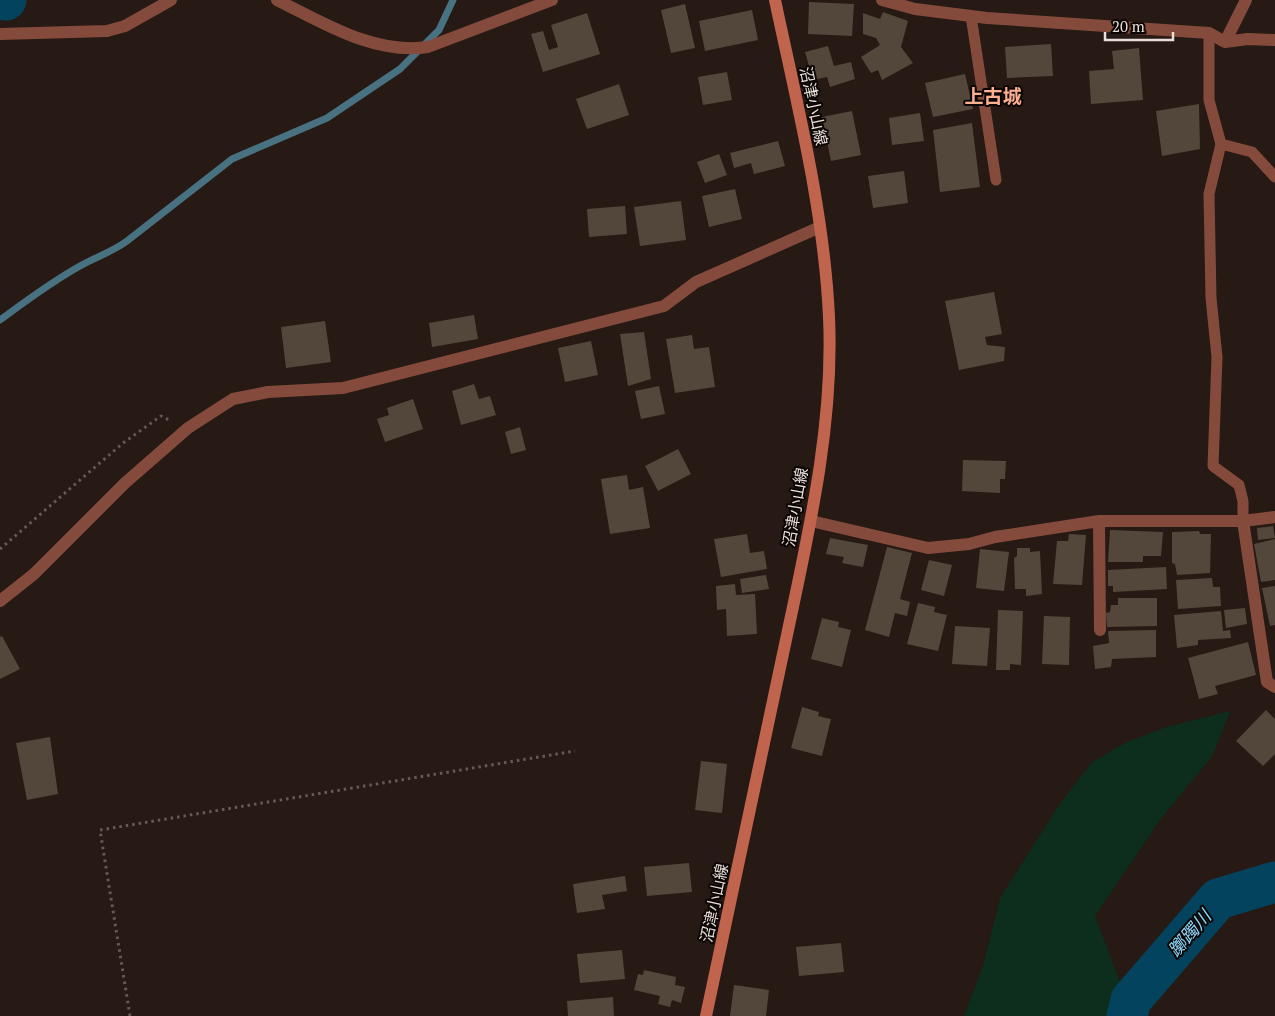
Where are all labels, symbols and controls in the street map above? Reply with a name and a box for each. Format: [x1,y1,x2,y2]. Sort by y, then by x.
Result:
scale bar [1105,10,1172,42]
text: 20 m [1112,16,1145,36]
street label: 沼津小山線 [795,65,833,147]
district label: 上古城 [964,83,1022,108]
street label: 沼津小山線 [777,466,813,548]
street label: 沼津小山線 [695,862,733,944]
water label: 躑躅川 [1162,903,1217,961]

